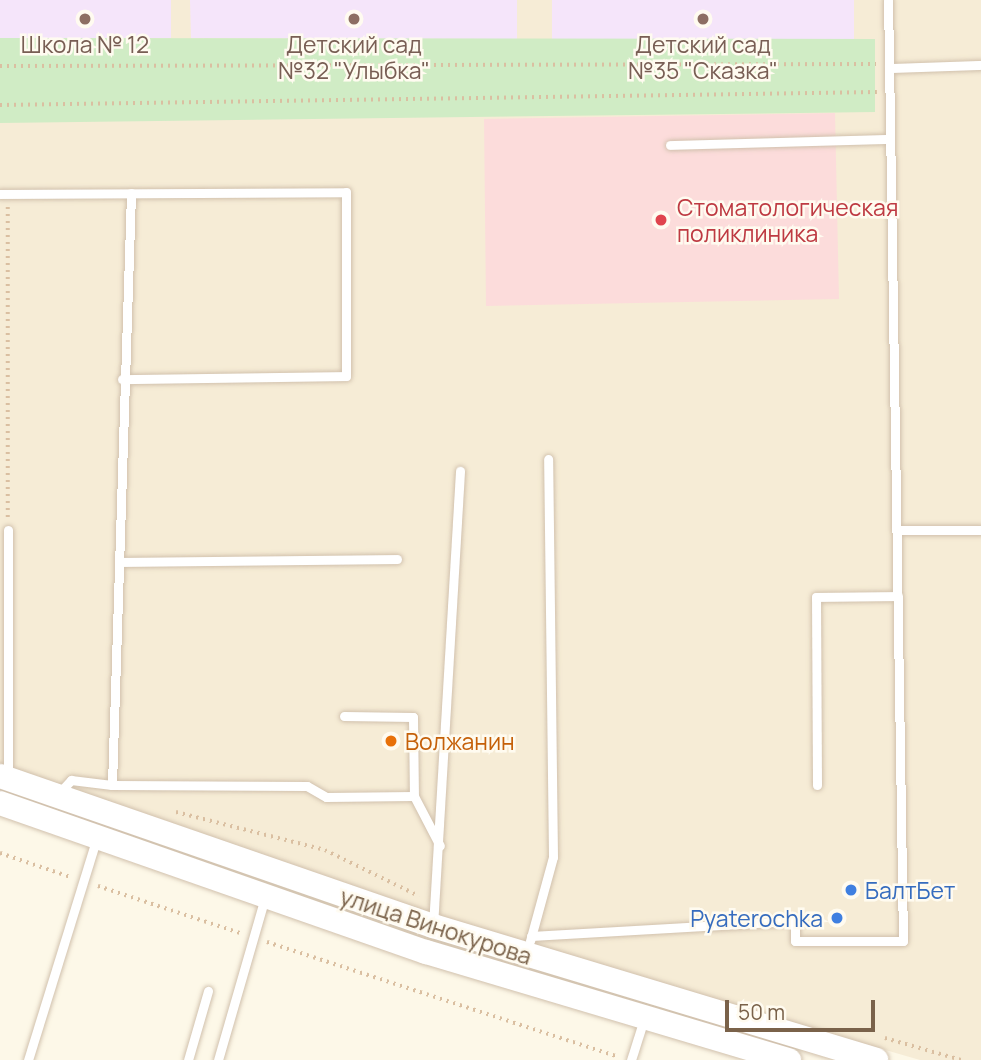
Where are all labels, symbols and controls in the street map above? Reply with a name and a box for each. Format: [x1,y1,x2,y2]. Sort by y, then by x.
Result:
marker: Школа № 12 [77,11,93,27]
marker: Детский сад №32 "Улыбка" [346,11,362,27]
marker: Детский сад №35 "Сказка" [695,11,711,27]
place label: Школа № 12 [21,30,149,58]
place label: Детский сад №32 "Улыбка" [278,30,430,84]
place label: Детский сад №35 "Сказка" [628,30,778,84]
place label: Cтоматологическая поликлиника [677,193,898,247]
marker: Cтоматологическая поликлиника [651,210,671,230]
place label: Волжанин [405,727,515,755]
marker: Волжанин [383,733,399,749]
place label: БалтБет [865,876,955,904]
street label: улица Винокурова [337,882,535,970]
marker: БалтБет [843,882,859,898]
place label: Pyaterochka [690,904,823,932]
marker: Pyaterochka [829,910,845,926]
scale bar [729,986,880,1030]
text: 50 m [738,998,785,1026]

